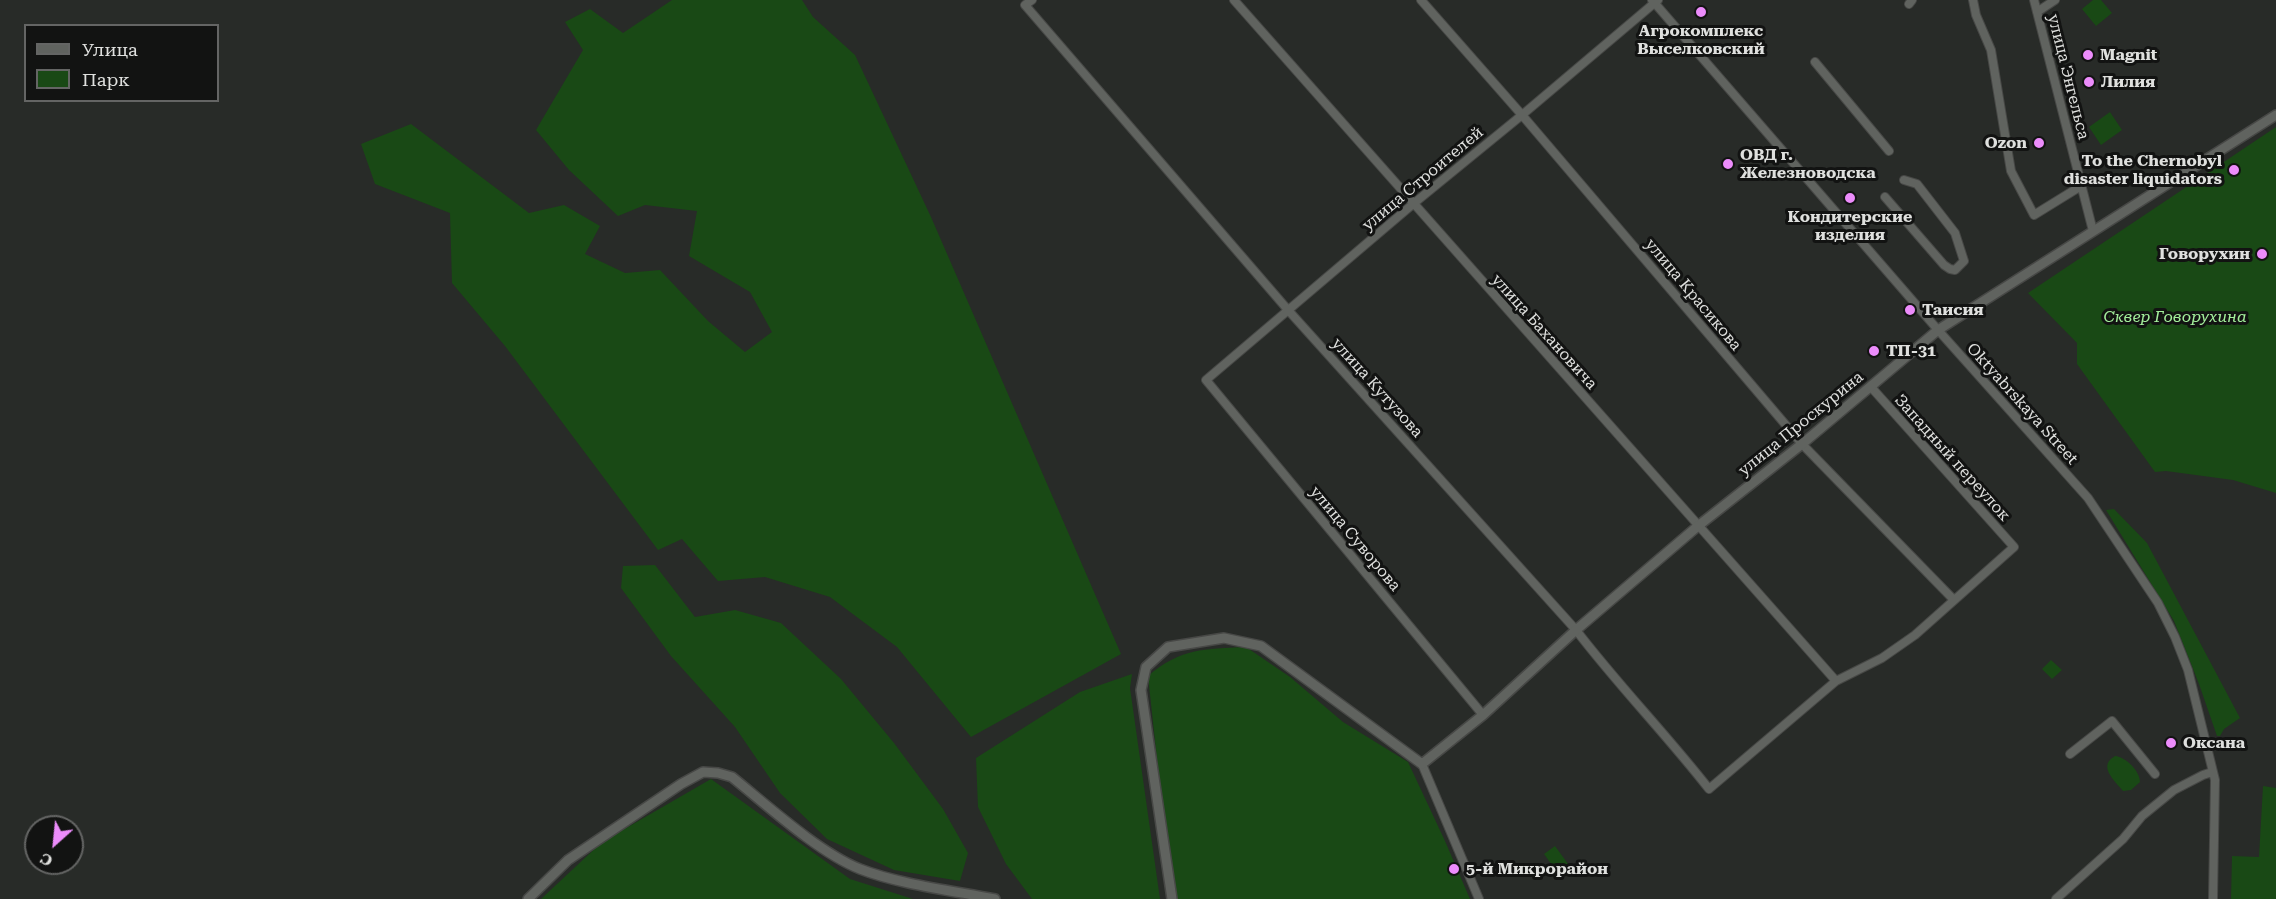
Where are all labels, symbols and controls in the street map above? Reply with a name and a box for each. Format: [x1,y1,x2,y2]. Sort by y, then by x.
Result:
marker: Агрокомплекс Выселковский [1694,5,1708,19]
street label: улица Энгельса [2043,12,2093,142]
place label: Агрокомплекс Выселковский [1637,21,1765,59]
legend [24,24,219,102]
text: Улица [82,39,138,60]
place label: Magnit [2100,45,2157,65]
marker: Magnit [2081,48,2095,62]
text: Парк [82,69,130,90]
place label: Лилия [2101,72,2155,92]
marker: Лилия [2082,75,2096,89]
street label: улица Строителей [1359,123,1487,235]
place label: Ozon [1985,133,2027,153]
marker: Ozon [2032,136,2046,150]
place label: ОВД г. Железноводска [1740,145,1876,183]
place label: To the Chernobyl disaster liquidators [2064,151,2222,189]
marker: ОВД г. Железноводска [1721,157,1735,171]
marker: To the Chernobyl disaster liquidators [2227,163,2241,177]
marker: Кондитерские изделия [1843,191,1857,205]
place label: Кондитерские изделия [1788,207,1912,245]
street label: улица Красикова [1641,235,1745,355]
place label: Говорухин [2159,244,2250,264]
marker: Говорухин [2255,247,2269,261]
street label: улица Бахановича [1487,270,1601,394]
place label: Таисия [1922,300,1984,320]
marker: Таисия [1903,303,1917,317]
park label: Сквер Говорухина [2103,307,2247,327]
street label: улица Кутузова [1327,334,1427,442]
street label: Oktyabrskaya Street [1962,339,2082,469]
place label: ТП-31 [1886,341,1936,361]
marker: ТП-31 [1867,344,1881,358]
street label: улица Проскурина [1735,368,1867,480]
street label: Западный переулок [1890,391,2014,525]
street label: улица Суворова [1306,483,1404,595]
place label: Оксана [2183,733,2245,753]
marker: Оксана [2164,736,2178,750]
north arrow [24,815,84,875]
text: С [37,849,56,871]
place label: 5-й Микрорайон [1466,859,1608,879]
marker: 5-й Микрорайон [1447,862,1461,876]

